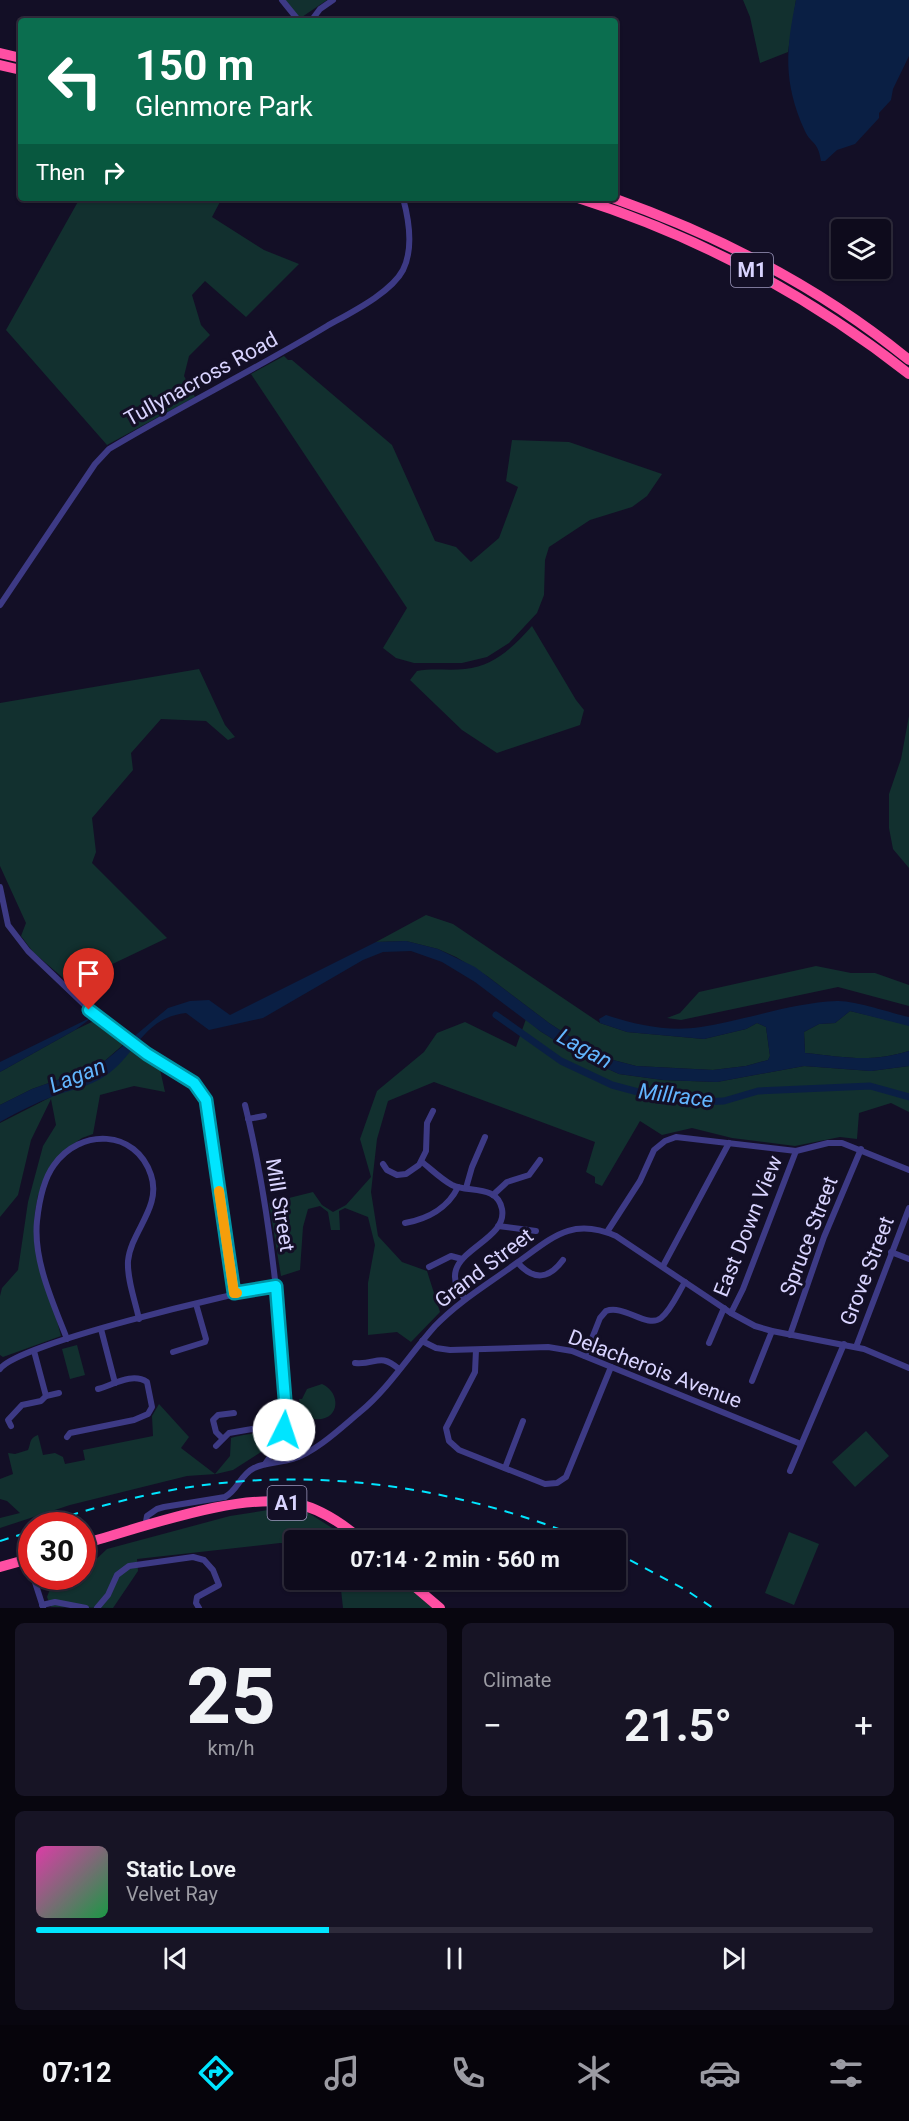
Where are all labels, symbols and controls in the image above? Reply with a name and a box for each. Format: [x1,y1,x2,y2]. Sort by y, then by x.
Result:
text: 150 m [135,41,254,90]
icon: left [36,42,114,120]
text: Glenmore Park [135,91,313,123]
icon: right [97,156,130,189]
text: Then [36,160,85,185]
map controls [831,219,891,279]
button: layers [831,219,891,279]
road number: M1 [731,253,773,287]
street label: Tullynacross Road [120,327,282,431]
pin [63,948,114,1010]
icon: arrive [72,957,105,990]
water label: Lagan [553,1023,616,1074]
water label: Lagan [45,1053,109,1098]
water label: Millrace [637,1079,715,1112]
street label: East Down View [709,1152,787,1300]
street label: Mill Street [261,1157,299,1254]
street label: Spruce Street [775,1173,843,1299]
street label: Grove Street [835,1213,899,1329]
street label: Grand Street [430,1223,538,1313]
street label: Delacherois Avenue [565,1325,745,1413]
position arrow [252,1398,316,1462]
road number: A1 [268,1486,306,1520]
speed limit sign: 30 [18,1512,96,1590]
text: 07:14 · 2 min · 560 m [350,1547,560,1572]
text: 25 [186,1651,276,1742]
text: Climate [483,1668,551,1692]
text: 21.5° [624,1699,732,1752]
text: − [483,1706,502,1745]
text: + [854,1706,873,1745]
text: km/h [208,1736,254,1760]
text: Static Love [126,1857,236,1882]
text: Velvet Ray [126,1882,218,1906]
icon: previous [159,1942,192,1975]
icon: pause [438,1942,471,1975]
icon: next [717,1942,750,1975]
icon: directions [195,2052,237,2094]
icon: music [321,2052,363,2094]
icon: phone [447,2052,489,2094]
icon: climate [573,2052,615,2094]
icon: car [699,2052,741,2094]
icon: filters [825,2052,867,2094]
text: 07:12 [42,2057,112,2089]

